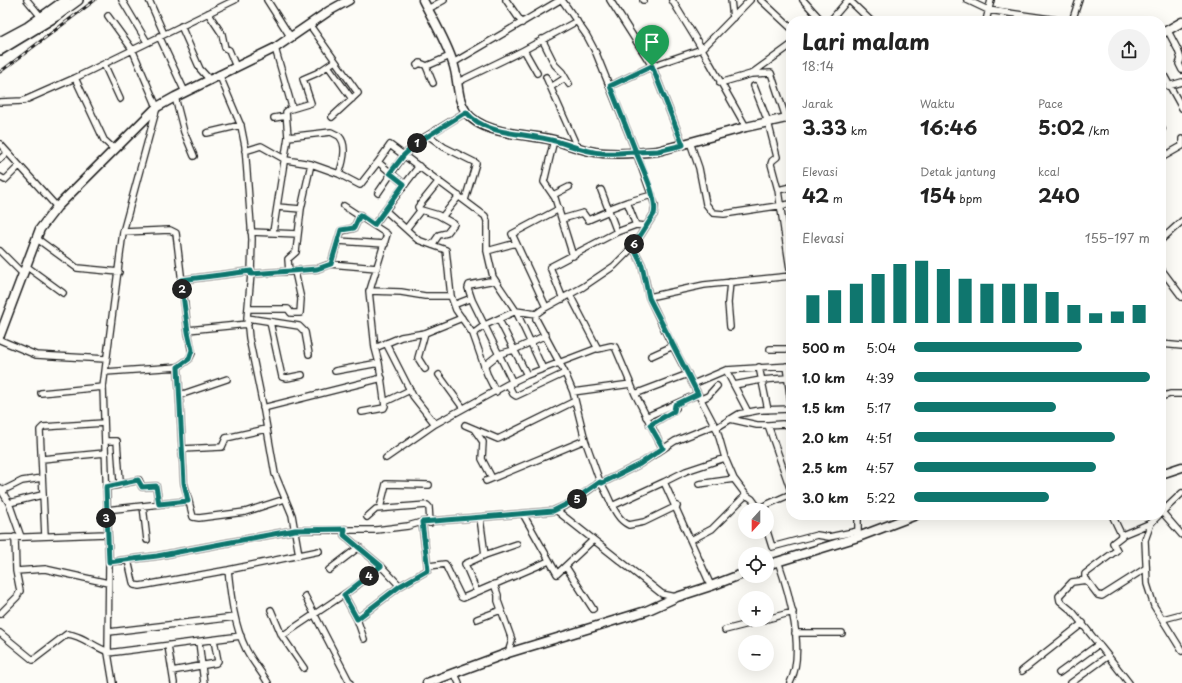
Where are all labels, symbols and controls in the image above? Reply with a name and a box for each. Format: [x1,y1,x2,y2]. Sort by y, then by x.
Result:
text: Lari malam [802,24,930,57]
pin [635,25,669,66]
button: share [1108,29,1150,71]
icon: arrive [641,31,663,53]
text: 18:14 [802,56,834,75]
text: Jarak [802,95,833,112]
text: Waktu [920,95,955,112]
text: Pace [1038,95,1063,112]
text: 3.33 [802,112,847,142]
text: 16:46 [920,112,977,142]
text: 5:02 [1038,112,1085,142]
text: km [847,122,867,139]
text: /km [1085,122,1110,139]
pin: 1 [407,133,427,153]
text: 1 [414,134,420,151]
text: Elevasi [802,163,838,180]
text: Detak jantung [920,163,996,180]
text: kcal [1038,163,1060,180]
text: 42 [802,180,829,210]
text: 154 [920,180,956,210]
text: 240 [1038,180,1080,210]
text: m [829,190,843,207]
text: bpm [956,190,982,207]
text: Elevasi [802,228,844,247]
text: 155–197 m [1085,228,1150,247]
pin: 6 [624,234,644,254]
text: 6 [630,235,638,252]
pin: 2 [172,279,192,299]
text: 2 [178,280,186,297]
text: 500 m [802,338,845,357]
text: 5:04 [866,338,896,357]
text: 1.0 km [802,368,845,387]
text: 4:39 [866,368,894,387]
text: 1.5 km [802,398,845,417]
text: 5:17 [866,398,891,417]
text: 2.0 km [802,428,849,447]
text: 4:51 [866,428,892,447]
text: 2.5 km [802,458,847,477]
text: 4:57 [866,458,894,477]
text: 3.0 km [802,488,849,507]
text: 5:22 [866,488,896,507]
pin: 5 [567,489,587,509]
text: 5 [573,490,581,507]
north arrow [738,503,774,539]
map controls [738,503,774,671]
pin: 3 [96,508,116,528]
text: 3 [102,509,110,526]
button: locate [738,547,774,583]
pin: 4 [359,566,379,586]
text: 4 [365,567,373,584]
button: + [738,591,774,627]
button: − [738,635,774,671]

